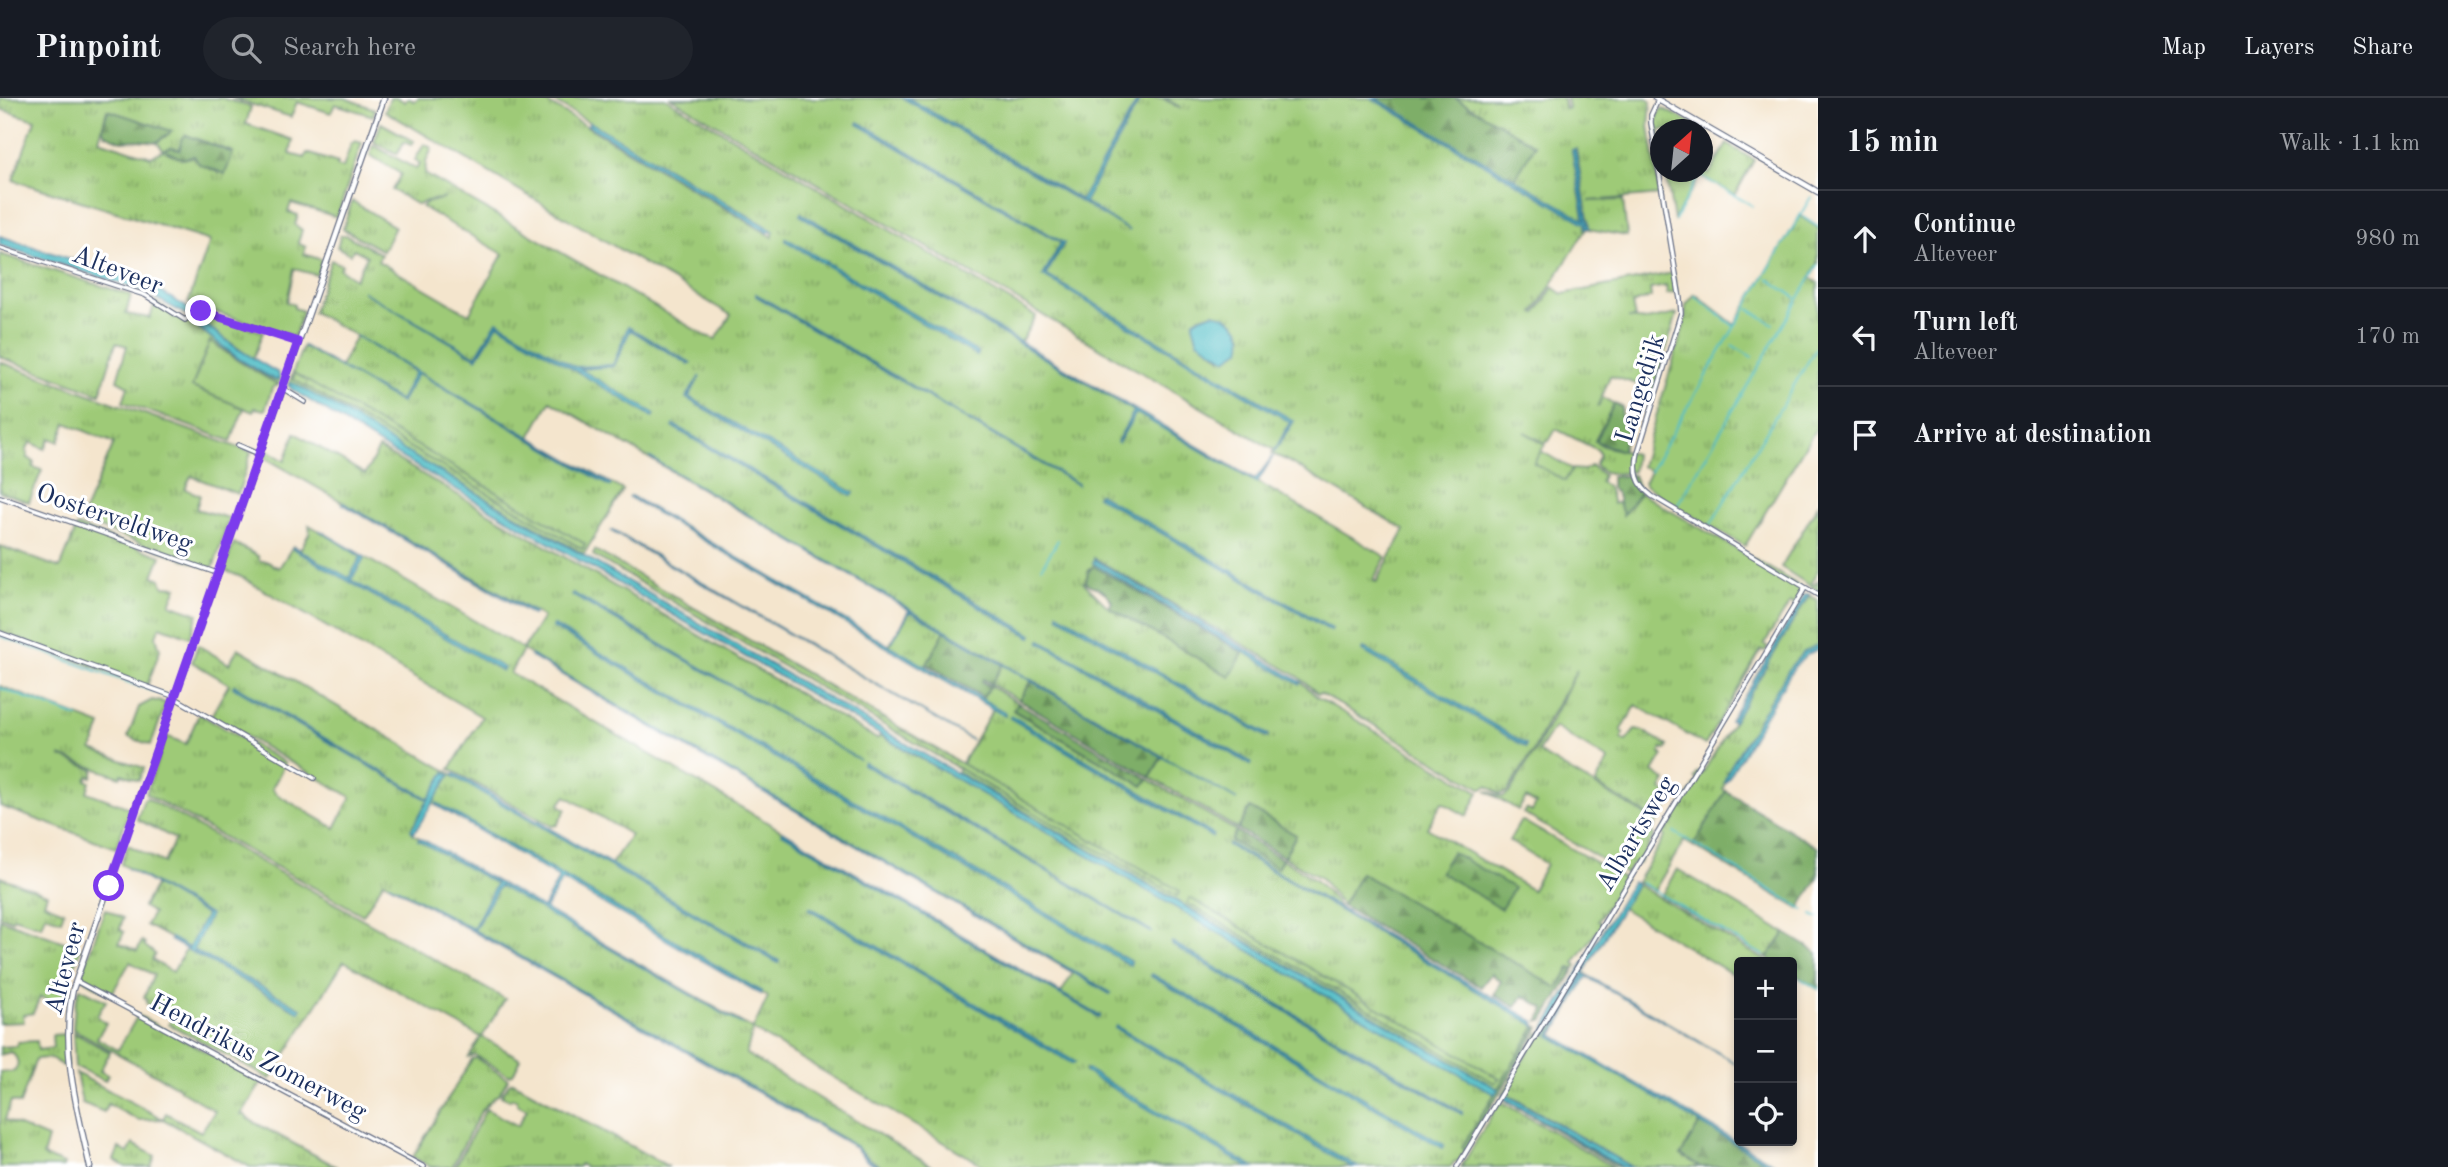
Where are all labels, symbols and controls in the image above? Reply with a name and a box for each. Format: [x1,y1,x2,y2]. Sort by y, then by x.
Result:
search box [203,17,693,80]
icon: search [227,29,265,67]
text: Pinpoint [35,32,161,65]
text: Search here [283,35,416,61]
text: Map [2162,36,2206,60]
text: Layers [2244,36,2314,60]
text: Share [2352,36,2413,60]
north arrow [1650,119,1713,182]
text: 15 min [1846,128,1939,158]
text: Walk · 1.1 km [2279,132,2420,155]
text: Continue [1913,212,2016,238]
icon: ahead [1846,220,1884,258]
text: 980 m [2355,227,2420,250]
street label: Alteveer [68,242,167,300]
text: Alteveer [1913,243,1997,266]
route end [185,295,216,326]
text: Turn left [1913,310,2018,336]
icon: left [1846,318,1884,356]
text: 170 m [2355,325,2420,348]
street label: Langedijk [1612,331,1670,446]
text: Alteveer [1913,341,1997,364]
icon: arrive [1846,416,1884,454]
text: Arrive at destination [1913,422,2152,448]
street label: Oosterveldweg [33,480,196,558]
street label: Albartsweg [1592,772,1681,896]
route start [93,870,124,901]
street label: Alteveer [41,919,91,1018]
map controls [1734,957,1797,1146]
button: + [1734,957,1797,1020]
street label: Hendrikus Zomerweg [145,990,371,1126]
button: − [1734,1020,1797,1083]
button: locate [1734,1083,1797,1146]

